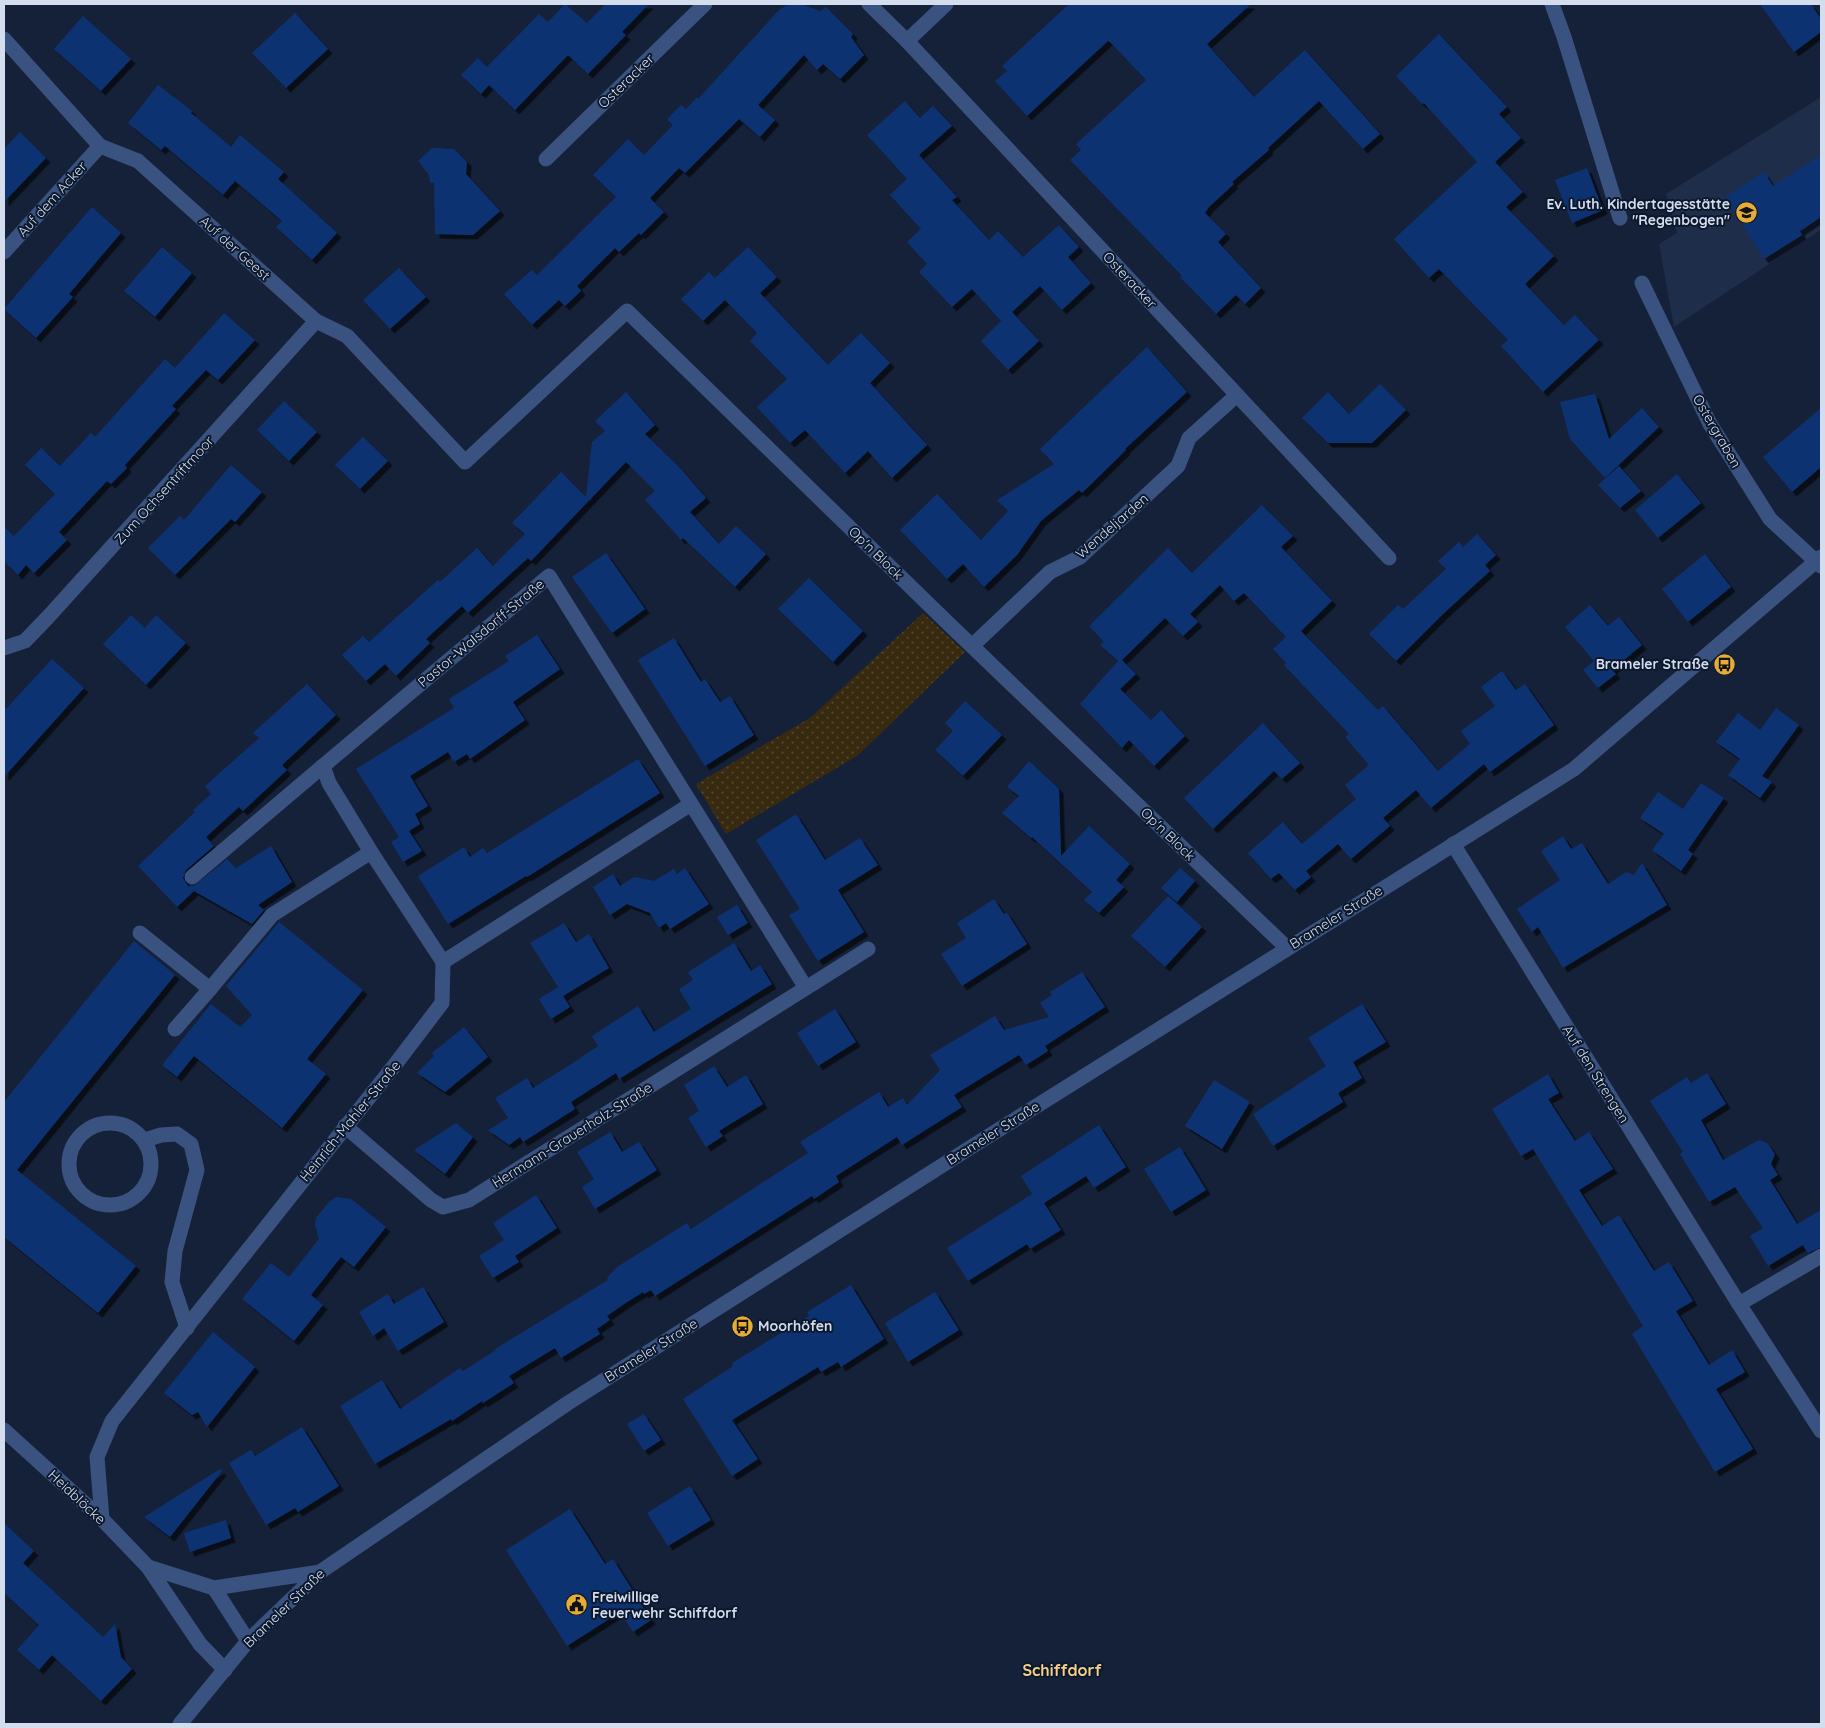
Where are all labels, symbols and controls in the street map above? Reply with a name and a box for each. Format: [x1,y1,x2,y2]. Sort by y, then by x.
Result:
street label: Osteracker [594,49,658,112]
street label: Auf dem Acker [13,157,91,241]
place label: Ev. Luth. Kindertagesstätte "Regenbogen" [1546,195,1730,229]
school or university icon: Ev. Luth. Kindertagesstätte "Regenbogen" [1734,200,1758,224]
street label: Auf der Geest [196,212,274,284]
street label: Osteracker [1099,248,1161,313]
street label: Ostergraben [1689,391,1745,471]
street label: Zum Ochsentriftmoor [110,431,218,548]
street label: Wendeljarden [1072,489,1152,563]
street label: Op'n Block [845,522,907,584]
street label: Pastor-Walsdorff-Straße [414,575,548,691]
bus stop icon: Brameler Straße [1713,652,1737,676]
place label: Brameler Straße [1596,655,1709,673]
street label: Op'n Block [1137,803,1199,865]
street label: Brameler Straße [1286,881,1386,953]
street label: Auf den Strengen [1559,1022,1633,1126]
street label: Heinrich-Mahler-Straße [296,1057,404,1185]
street label: Hermann-Grauerholz-Straße [489,1078,655,1192]
street label: Brameler Straße [943,1097,1043,1169]
street label: Brameler Straße [601,1314,701,1386]
bus stop icon: Moorhöfen [730,1314,754,1338]
place label: Moorhöfen [758,1317,832,1335]
street label: Heidblöcke [45,1466,110,1528]
street label: Brameler Straße [239,1565,329,1651]
place label: Freiwillige Feuerwehr Schiffdorf [592,1588,738,1622]
public building icon: Freiwillige Feuerwehr Schiffdorf [564,1593,588,1617]
district label: Schiffdorf [1023,1660,1101,1680]

